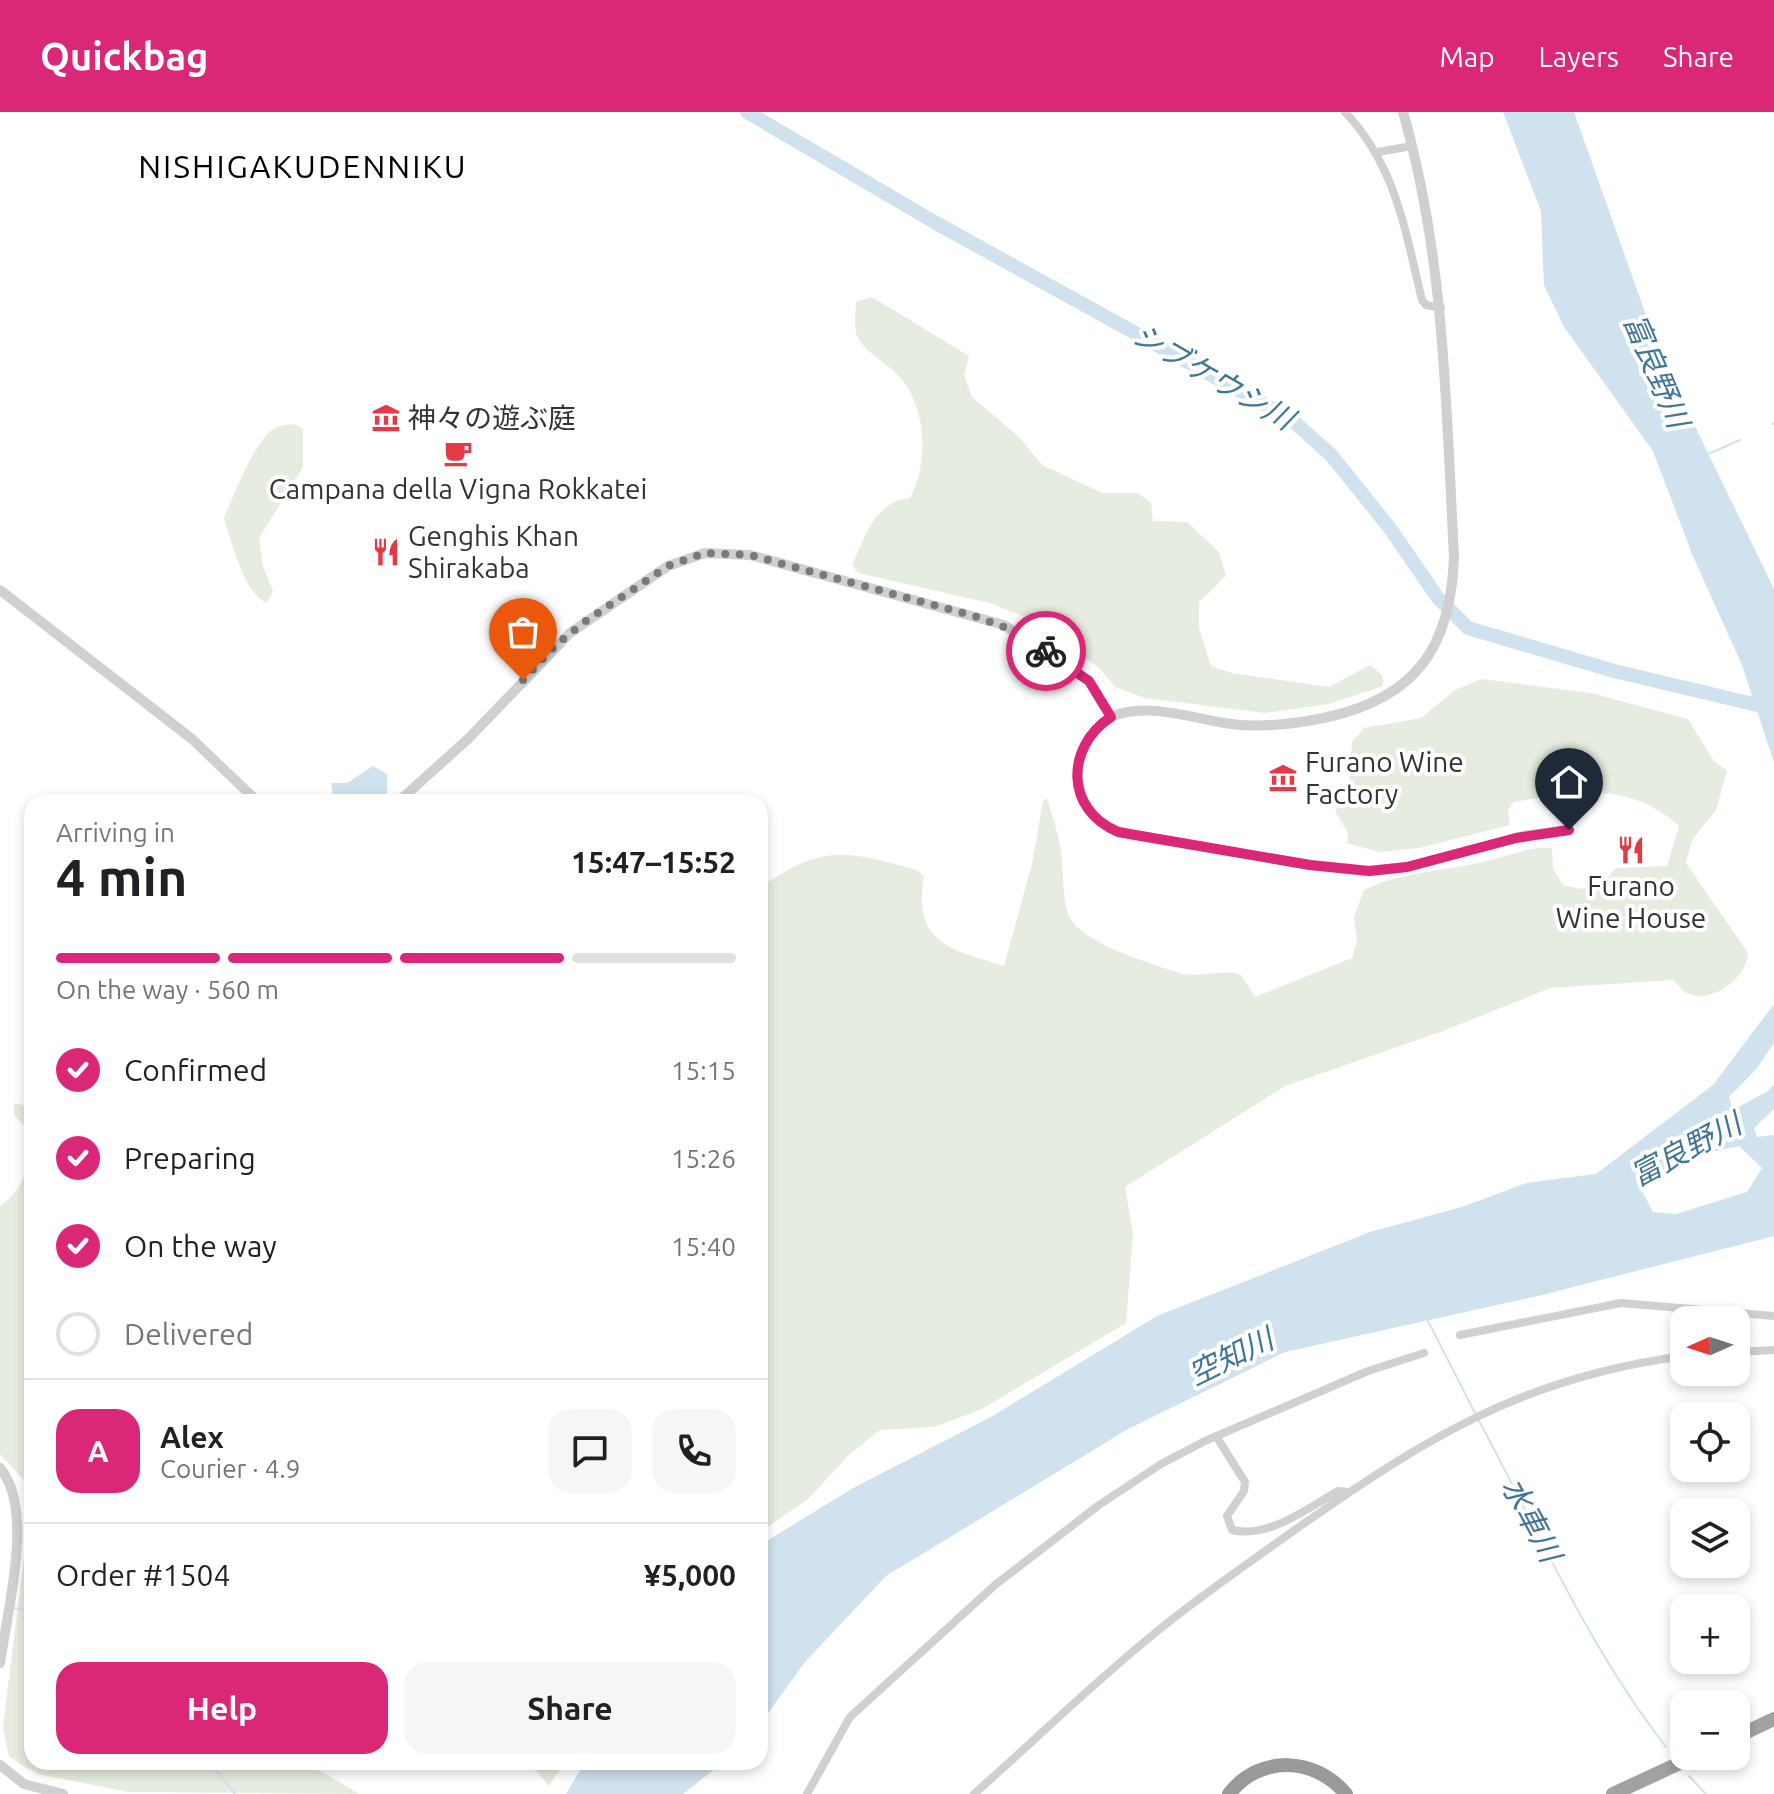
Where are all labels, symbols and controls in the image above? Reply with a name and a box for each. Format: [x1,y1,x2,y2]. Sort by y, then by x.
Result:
text: Quickbag [40,35,208,77]
text: Map [1439,41,1495,72]
text: Layers [1539,41,1619,72]
text: Share [1663,41,1734,72]
district label: NISHIGAKUDENNIKU [138,148,468,184]
water label: 富良野川 [1618,309,1697,435]
water label: シブケウシ川 [1127,316,1303,437]
place label: 神々の遊ぶ庭 [408,402,576,433]
museum icon: 神々の遊ぶ庭 [371,403,401,433]
cafe icon: Campana della Vigna Rokkatei [443,438,473,468]
place label: Campana della Vigna Rokkatei [269,473,647,504]
place label: Genghis Khan Shirakaba [408,520,579,583]
restaurant icon: Genghis Khan Shirakaba [371,537,401,567]
pin [489,598,557,680]
icon: bag [501,610,545,654]
courier [1006,611,1086,691]
icon: bike [1024,629,1068,673]
place label: Furano Wine Factory [1305,746,1464,809]
pin [1535,748,1603,830]
icon: home [1547,760,1591,804]
museum icon: Furano Wine Factory [1268,763,1298,793]
text: Arriving in [56,818,175,847]
restaurant icon: Furano Wine House [1616,835,1646,865]
text: 15:47–15:52 [571,845,736,879]
text: 4 min [56,848,187,906]
place label: Furano Wine House [1556,870,1706,933]
text: On the way · 560 m [56,975,279,1004]
icon: check [56,1048,100,1092]
text: Confirmed [124,1053,267,1087]
text: 15:15 [671,1056,736,1085]
water label: 富良野川 [1625,1105,1749,1192]
icon: check [56,1136,100,1180]
text: Preparing [124,1141,256,1175]
text: 15:26 [671,1144,736,1173]
icon: check [56,1224,100,1268]
text: On the way [124,1229,277,1263]
text: 15:40 [671,1232,736,1261]
north arrow [1670,1306,1750,1386]
map controls [1670,1306,1750,1770]
text: Delivered [124,1317,253,1351]
water label: 空知川 [1183,1320,1281,1391]
button: locate [1670,1402,1750,1482]
button: chat [548,1409,632,1493]
button: phone [652,1409,736,1493]
text: Alex [160,1420,224,1454]
text: A [87,1434,109,1468]
text: Courier · 4.9 [160,1454,300,1483]
water label: 水車川 [1496,1472,1569,1570]
button: layers [1670,1498,1750,1578]
text: Order #1504 [56,1558,230,1592]
text: ¥5,000 [644,1558,736,1592]
button: + [1670,1594,1750,1674]
button: Help [56,1662,388,1754]
button: Share [404,1662,736,1754]
button: − [1670,1690,1750,1770]

